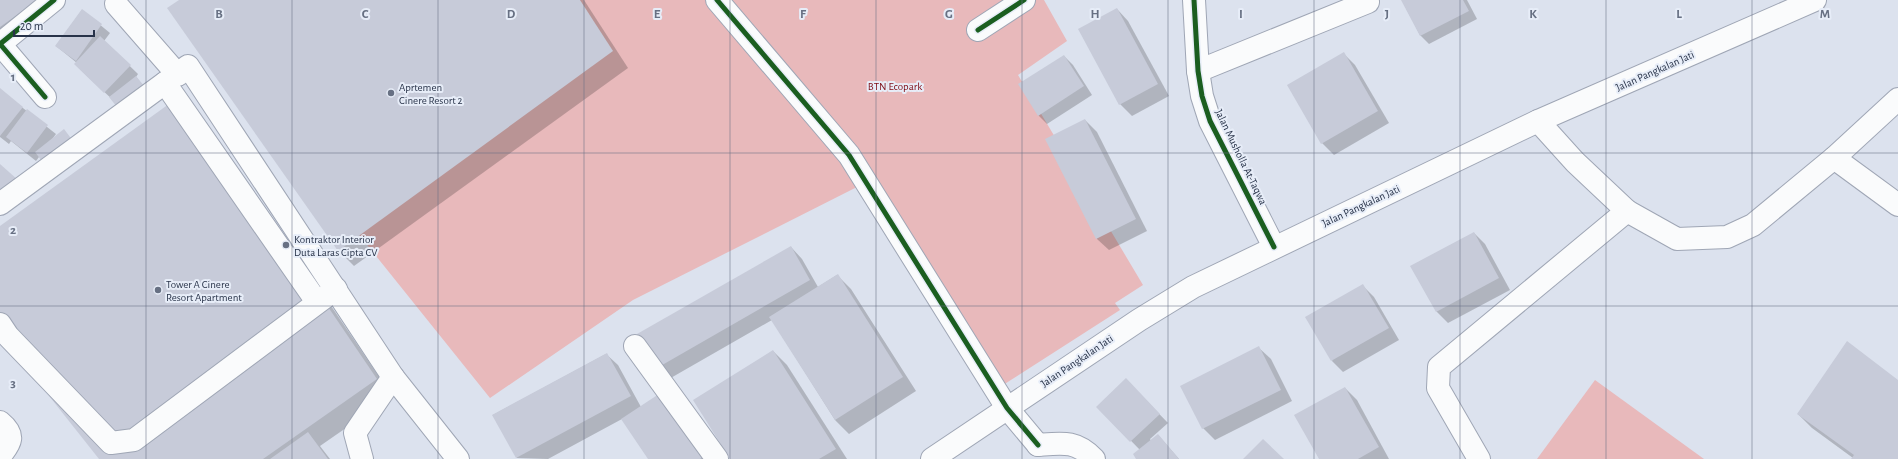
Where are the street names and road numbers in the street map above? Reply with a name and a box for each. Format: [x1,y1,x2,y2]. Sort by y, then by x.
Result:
street label: Jalan Pangkalan Jati [1614,49,1696,93]
street label: Jalan Musholla At-Taqwa [1213,107,1269,207]
street label: Jalan Pangkalan Jati [1320,183,1402,229]
street label: Jalan Pangkalan Jati [1039,333,1115,389]

